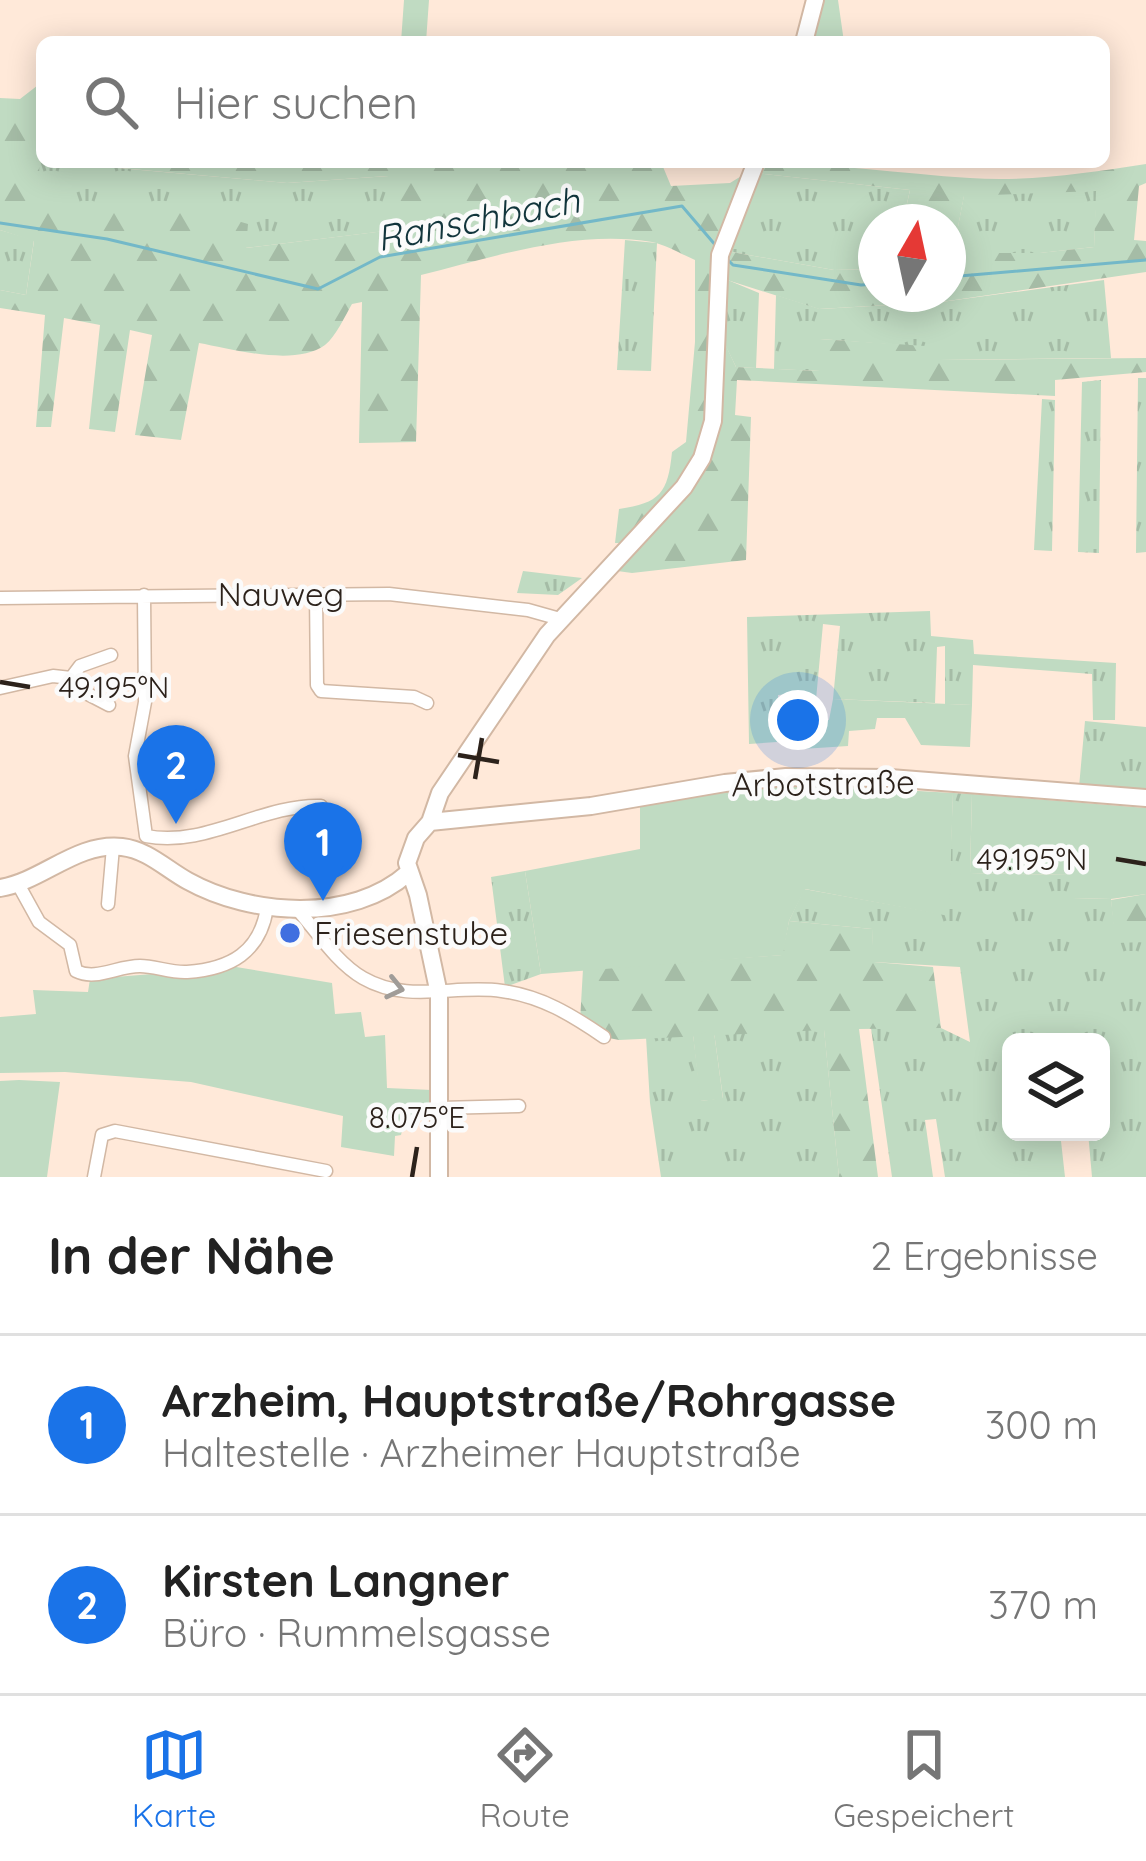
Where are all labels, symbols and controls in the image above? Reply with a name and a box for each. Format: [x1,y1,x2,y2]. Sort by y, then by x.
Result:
search box [36,36,1110,168]
icon: search [78,69,144,135]
text: Hier suchen [174,74,418,130]
water label: Ranschbach [373,177,584,260]
north arrow [858,204,966,312]
street label: Nauweg [218,573,344,614]
text: 49.195°N [59,668,169,706]
your location [768,690,828,750]
pin: 2 [137,725,215,824]
street label: Arbotstraße [731,760,915,805]
pin: 1 [284,802,362,901]
text: 49.195°N [977,840,1087,878]
place label: Friesenstube [314,912,508,953]
marker: Friesenstube [277,920,303,946]
one-way arrow [385,974,405,999]
map controls [1002,1033,1110,1141]
button: layers [1002,1033,1110,1141]
text: 8.075°E [369,1098,465,1136]
text: In der Nähe [48,1223,335,1287]
text: 2 Ergebnisse [870,1231,1098,1280]
text: Arzheim, Hauptstraße/Rohrgasse [162,1372,896,1428]
text: 1 [79,1400,95,1449]
text: 300 m [985,1400,1098,1449]
text: Haltestelle · Arzheimer Hauptstraße [162,1428,801,1477]
text: Kirsten Langner [162,1552,509,1608]
text: 2 [76,1580,98,1629]
text: 370 m [988,1580,1098,1629]
text: Büro · Rummelsgasse [162,1608,551,1657]
tab: Karte [132,1722,216,1835]
tab: Route [480,1722,570,1835]
tab: Gespeichert [833,1722,1014,1835]

